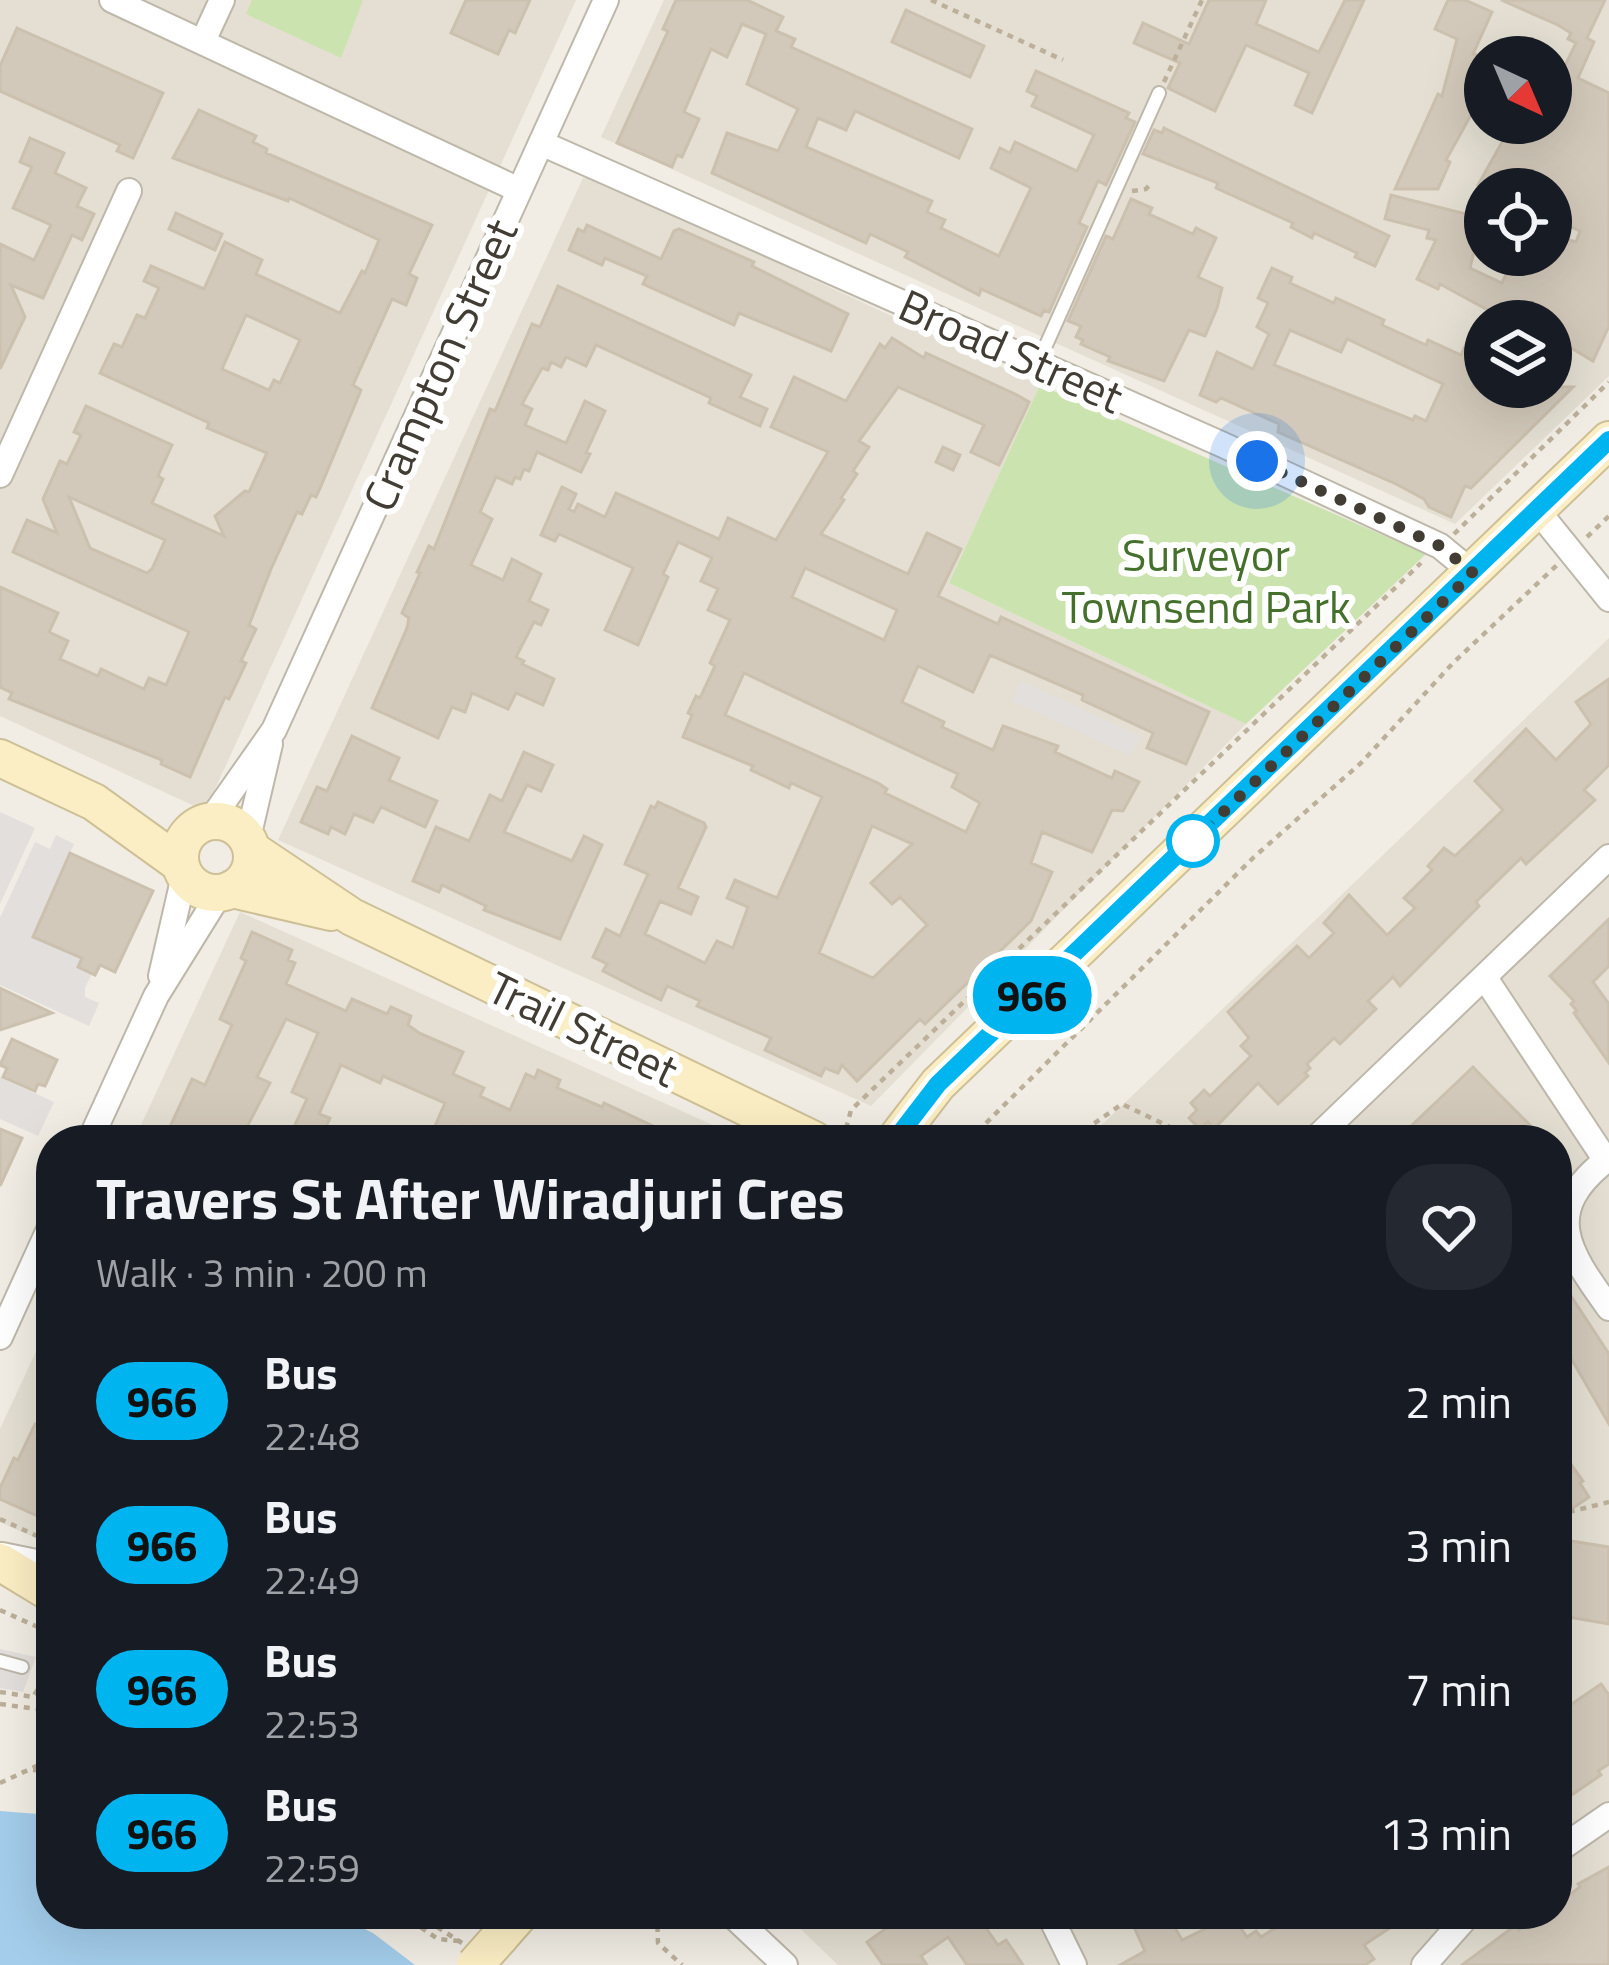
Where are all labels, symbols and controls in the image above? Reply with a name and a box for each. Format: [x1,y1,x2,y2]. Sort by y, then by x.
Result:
north arrow [1464,36,1572,144]
map controls [1464,36,1572,408]
button: locate [1464,168,1572,276]
street label: Crampton Street [344,207,534,522]
street label: Broad Street [888,270,1135,430]
button: layers [1464,300,1572,408]
your location [1227,431,1287,491]
park label: Surveyor Townsend Park [1061,520,1351,640]
unlabelled marker [1168,816,1218,866]
street label: Trail Street [477,953,690,1103]
line badge: 966 [963,956,1101,1034]
text: 966 [997,963,1067,1027]
text: Travers St After Wiradjuri Cres [96,1154,845,1241]
button: heart [1386,1164,1512,1290]
text: Walk · 3 min · 200 m [96,1243,428,1302]
text: Bus [264,1338,338,1406]
text: 2 min [1405,1367,1512,1435]
text: 966 [127,1369,197,1433]
text: 22:48 [264,1406,360,1465]
text: Bus [264,1482,338,1550]
text: 3 min [1405,1511,1512,1579]
text: 966 [127,1513,197,1577]
text: 22:49 [264,1550,360,1609]
text: Bus [264,1626,338,1694]
text: 7 min [1405,1655,1512,1723]
text: 966 [127,1657,197,1721]
text: 22:53 [264,1694,360,1753]
text: Bus [264,1770,338,1838]
text: 13 min [1380,1799,1512,1867]
text: 966 [127,1801,197,1865]
text: 22:59 [264,1838,360,1897]

